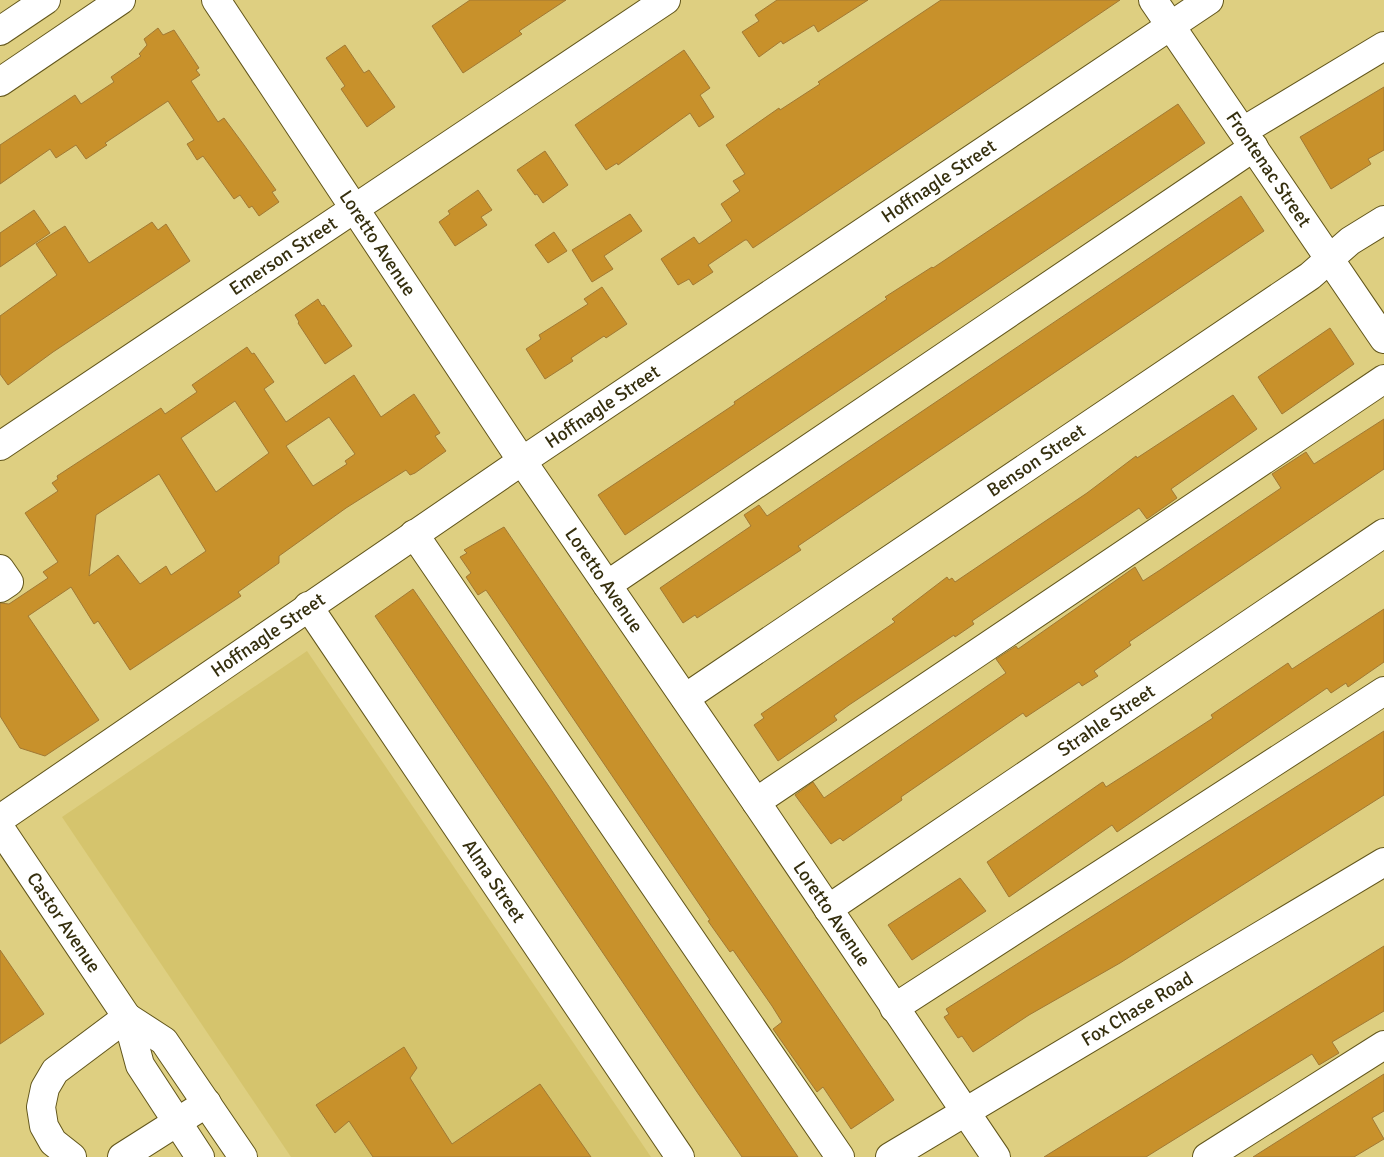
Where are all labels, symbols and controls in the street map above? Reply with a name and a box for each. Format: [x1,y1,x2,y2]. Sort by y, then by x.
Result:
street label: Frontenac Street [1221,107,1317,232]
street label: Hoffnagle Street [877,134,1001,228]
street label: Loretto Avenue [334,186,421,301]
street label: Emerson Street [225,211,342,301]
street label: Hoffnagle Street [541,360,665,454]
street label: Benson Street [983,419,1091,502]
street label: Loretto Avenue [559,523,648,637]
street label: Hoffnagle Street [206,587,330,683]
street label: Strahle Street [1053,679,1160,762]
street label: Alma Street [457,835,531,928]
street label: Loretto Avenue [788,857,876,971]
street label: Castor Avenue [21,868,106,978]
street label: Fox Chase Road [1077,967,1198,1052]

